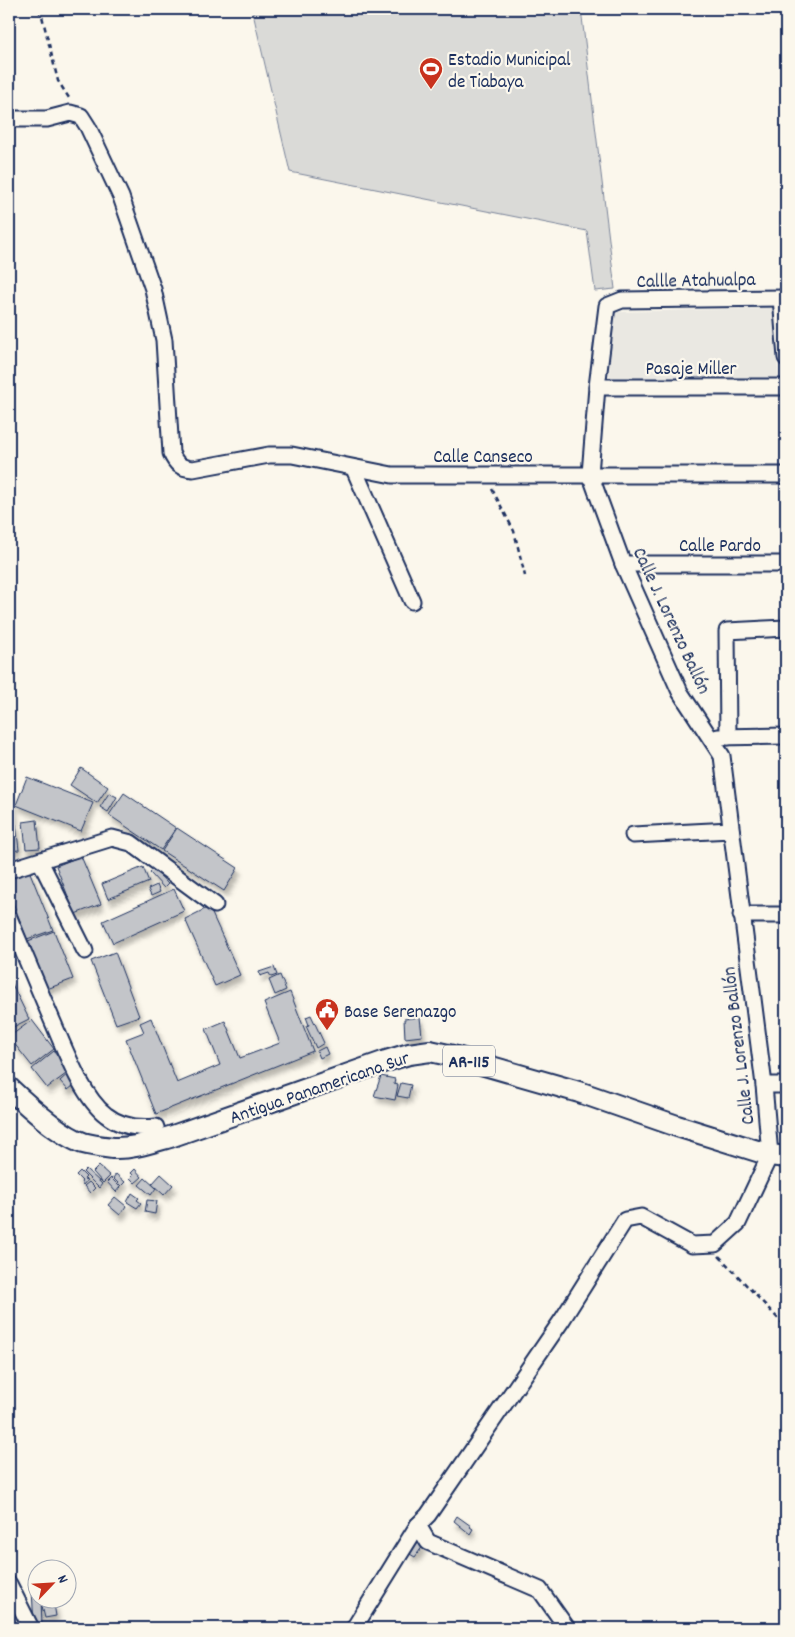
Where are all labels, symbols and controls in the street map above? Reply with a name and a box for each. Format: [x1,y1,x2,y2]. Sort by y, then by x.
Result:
place label: Estadio Municipal de Tiabaya [448,48,571,97]
sports icon: Estadio Municipal de Tiabaya [418,56,444,90]
street label: Callle Atahualpa [636,268,757,297]
street label: Pasaje Miller [645,357,737,384]
street label: Calle Canseco [433,445,533,472]
street label: Calle Pardo [679,534,761,561]
street label: Calle J. Lorenzo Ballón [624,544,716,699]
street label: Calle J. Lorenzo Ballón [717,965,764,1126]
public building icon: Base Serenazgo [314,997,340,1031]
place label: Base Serenazgo [344,1000,456,1027]
street label: Antigua Panamericana Sur [226,1046,414,1133]
road number: AR-115 [443,1046,495,1076]
north arrow [28,1560,78,1610]
text: N [51,1572,73,1587]

